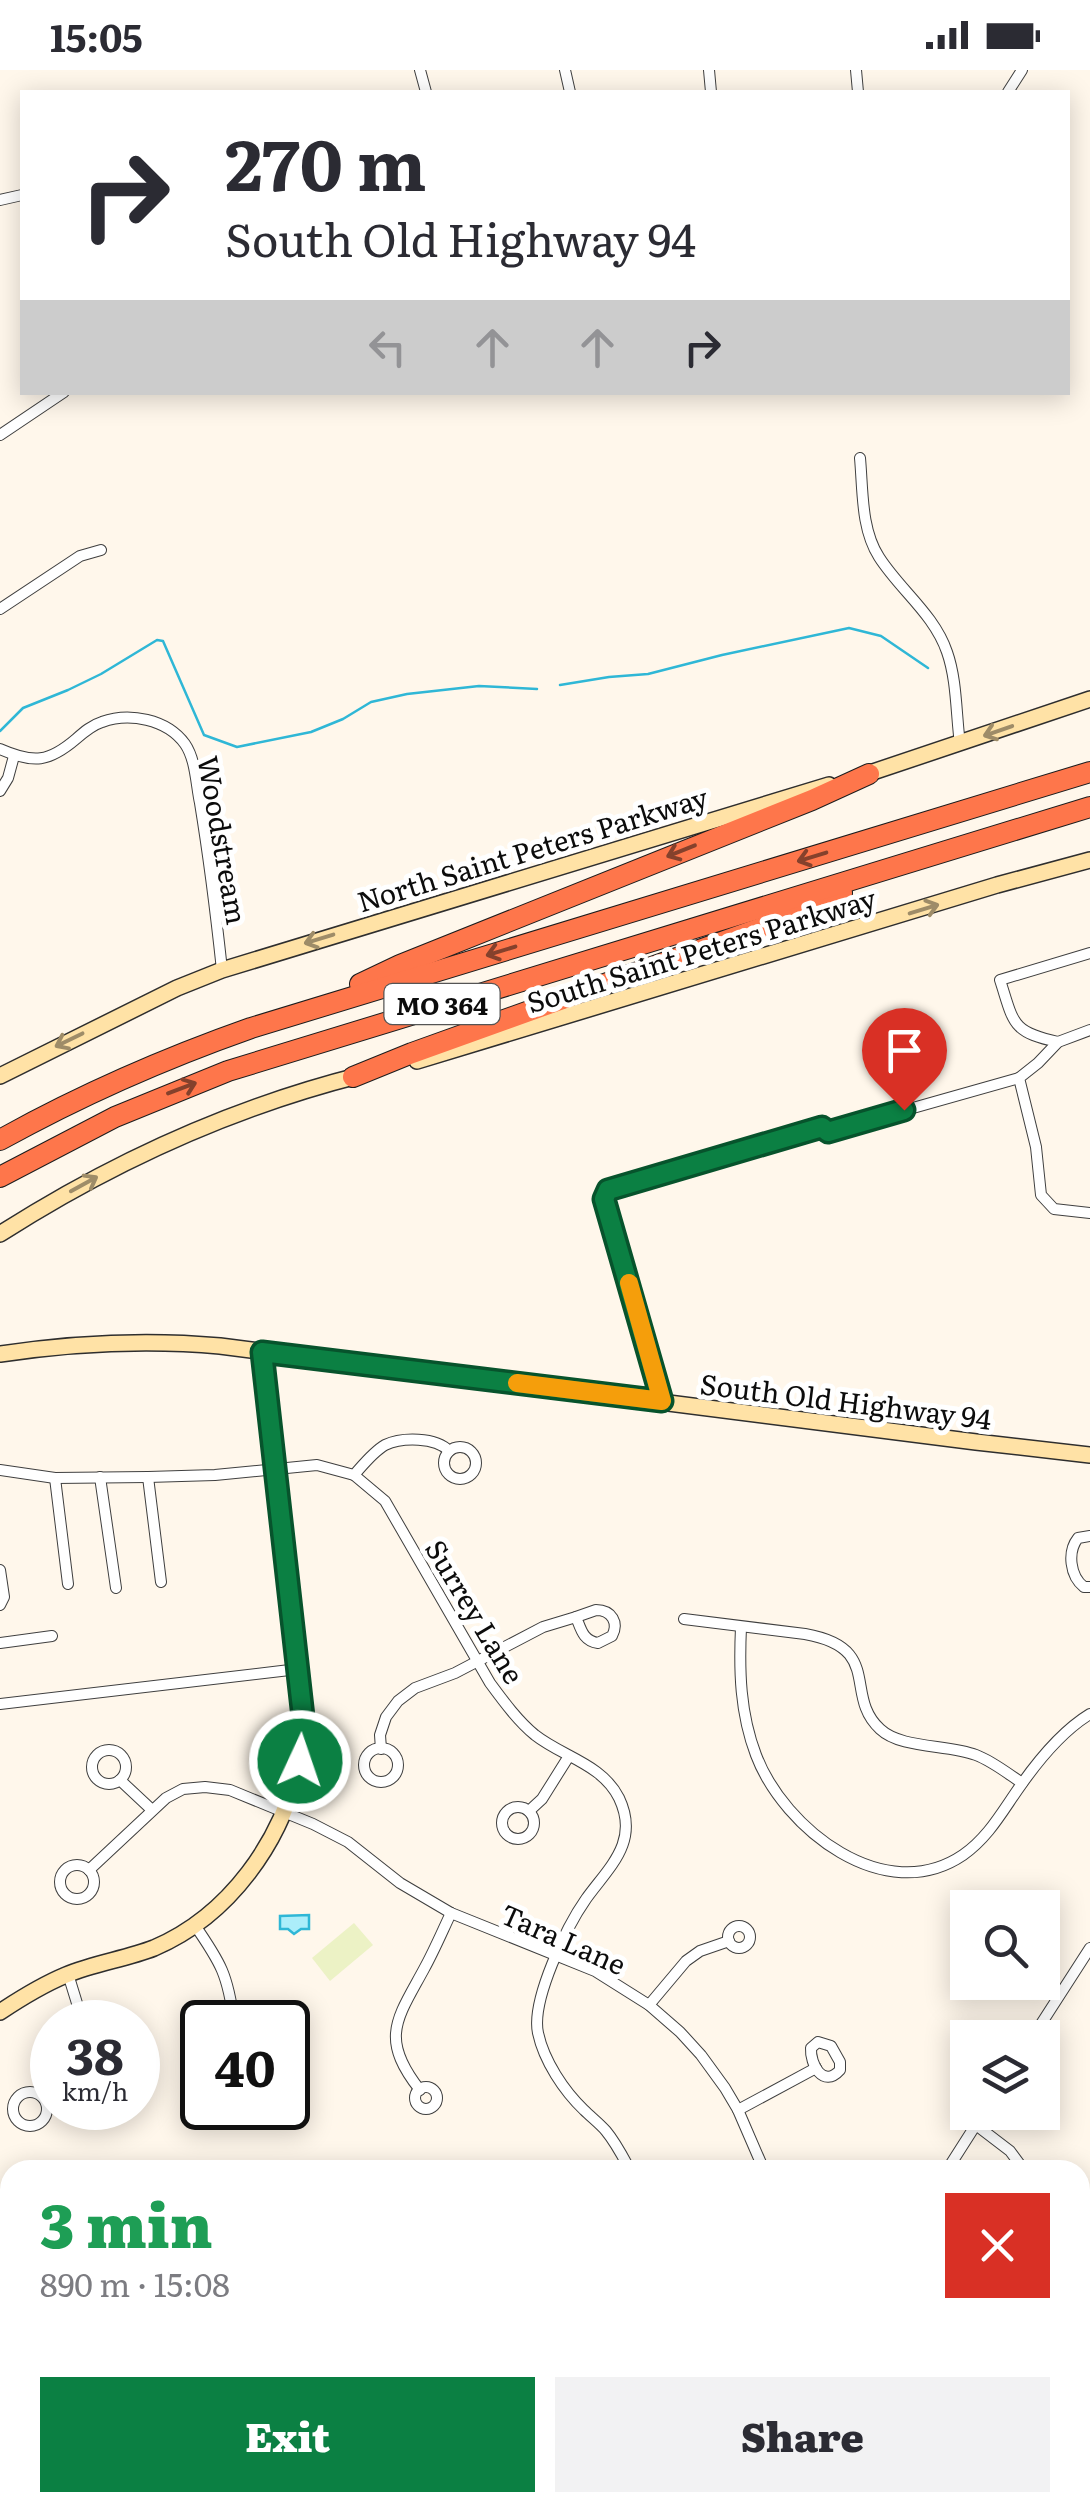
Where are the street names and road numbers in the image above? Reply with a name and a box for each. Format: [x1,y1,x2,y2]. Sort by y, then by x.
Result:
street label: Woodstream [189,752,259,928]
street label: North Saint Peters Parkway [351,774,713,921]
street label: South Saint Peters Parkway [521,876,882,1022]
road number: MO 364 [384,984,500,1024]
street label: South Old Highway 94 [698,1361,994,1439]
street label: Surrey Lane [416,1531,536,1691]
street label: Tara Lane [495,1892,633,1984]

